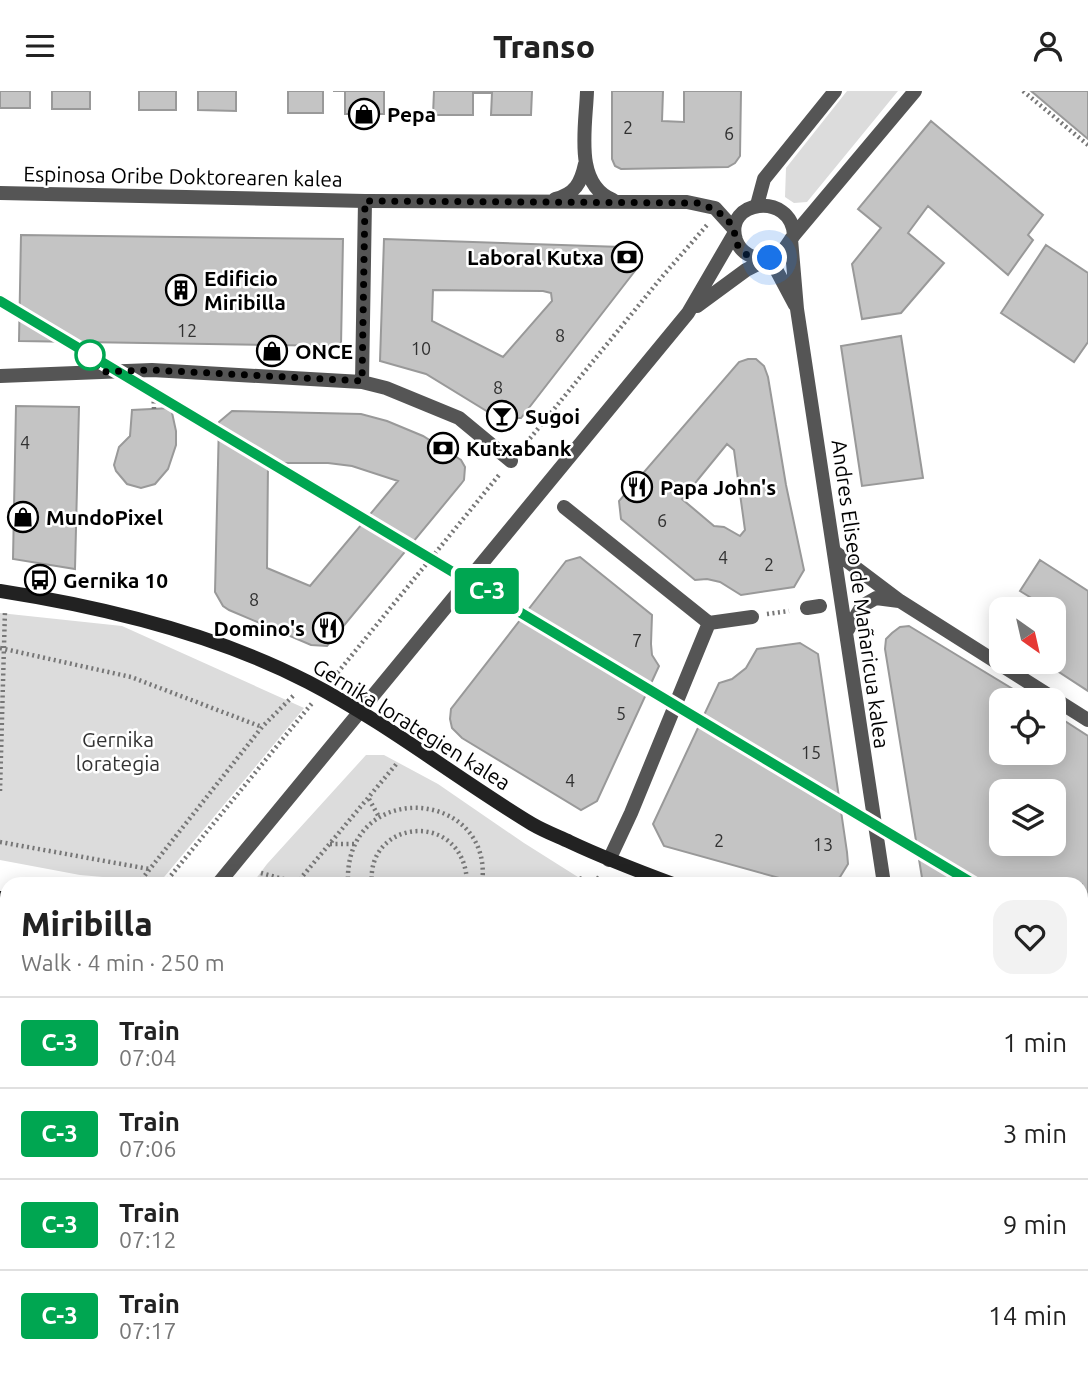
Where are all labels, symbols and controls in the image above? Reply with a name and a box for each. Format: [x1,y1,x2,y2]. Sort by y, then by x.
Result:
icon: menu [21,27,59,65]
icon: person [1029,27,1067,65]
text: Transo [493,28,595,64]
shop icon: Pepa [347,97,381,131]
place label: Pepa [387,102,436,126]
house number: 2 [623,117,633,137]
house number: 6 [724,123,734,143]
street label: Espinosa Oribe Doktorearen kalea [23,161,343,191]
bank icon: Laboral Kutxa [610,240,644,274]
your location [752,240,787,275]
place label: Laboral Kutxa [467,245,604,269]
place label: Edificio Miribilla [204,266,286,314]
building icon: Edificio Miribilla [164,273,198,307]
house number: 12 [177,320,197,340]
house number: 8 [555,325,565,345]
shop icon: ONCE [255,334,289,368]
house number: 10 [411,338,431,358]
place label: ONCE [295,339,353,363]
unlabelled marker [75,340,105,370]
house number: 8 [493,377,503,397]
bar icon: Sugoi [485,399,519,433]
place label: Sugoi [525,404,580,428]
bank icon: Kutxabank [426,431,460,465]
house number: 4 [20,432,30,452]
place label: Kutxabank [466,436,572,460]
street label: Andres Eliseo de Mañaricua kalea [827,438,895,750]
restaurant icon: Papa John's [620,470,654,504]
place label: Papa John's [660,475,776,499]
shop icon: MundoPixel [6,500,40,534]
place label: MundoPixel [46,505,163,529]
house number: 6 [657,510,667,530]
house number: 4 [718,547,728,567]
house number: 2 [764,554,774,574]
bus stop icon: Gernika 10 [23,563,57,597]
place label: Gernika 10 [63,568,168,592]
line badge: C-3 [447,568,527,614]
text: C-3 [469,577,505,604]
house number: 8 [249,589,259,609]
north arrow [989,597,1066,674]
map controls [989,597,1066,856]
restaurant icon: Domino's [311,611,345,645]
place label: Domino's [213,616,305,640]
house number: 7 [632,630,642,650]
street label: Gernika lorategien kalea [309,653,515,795]
button: locate [989,688,1066,765]
house number: 5 [616,703,626,723]
park label: Gernika lorategia [76,727,160,775]
house number: 15 [801,742,821,762]
house number: 4 [565,770,575,790]
button: layers [989,779,1066,856]
house number: 2 [714,830,724,850]
house number: 13 [813,834,833,854]
button: heart [993,900,1067,974]
text: Miribilla [21,905,153,942]
text: Walk · 4 min · 250 m [21,950,225,975]
text: Train [119,1016,180,1045]
text: 1 min [1003,1028,1067,1057]
text: C-3 [41,1029,78,1056]
text: 07:04 [119,1045,177,1070]
text: Train [119,1107,180,1136]
text: 3 min [1003,1119,1067,1148]
text: C-3 [41,1120,78,1147]
text: 07:06 [119,1136,177,1161]
text: Train [119,1198,180,1227]
text: 9 min [1003,1210,1067,1239]
text: C-3 [41,1211,78,1238]
text: 07:12 [119,1227,177,1252]
text: Train [119,1289,180,1318]
text: 14 min [988,1301,1067,1330]
text: C-3 [41,1302,78,1329]
text: 07:17 [119,1318,177,1343]

